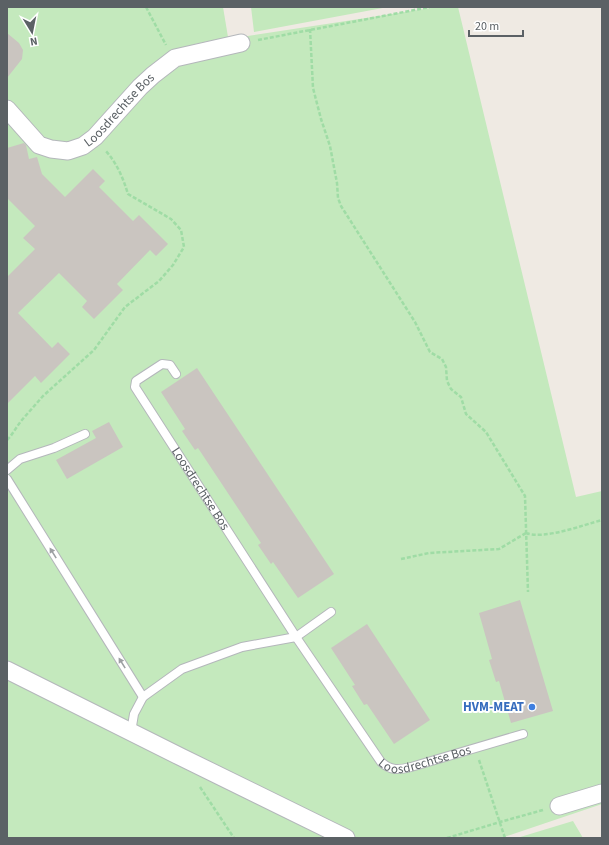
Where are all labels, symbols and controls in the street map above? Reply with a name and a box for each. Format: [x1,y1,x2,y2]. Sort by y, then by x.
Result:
north arrow [12,12,52,52]
scale bar [469,12,523,38]
text: 20 m [475,18,499,35]
text: N [29,33,39,49]
street label: Loosdrechtse Bos [80,69,159,151]
street label: Loosdrechtse Bos [167,444,234,534]
one-way arrow [50,547,57,559]
one-way arrow [118,658,126,669]
place label: HVM-MEAT [463,698,524,716]
marker: HVM-MEAT [527,702,537,712]
street label: Loosdrechtse Bos [374,741,474,778]

